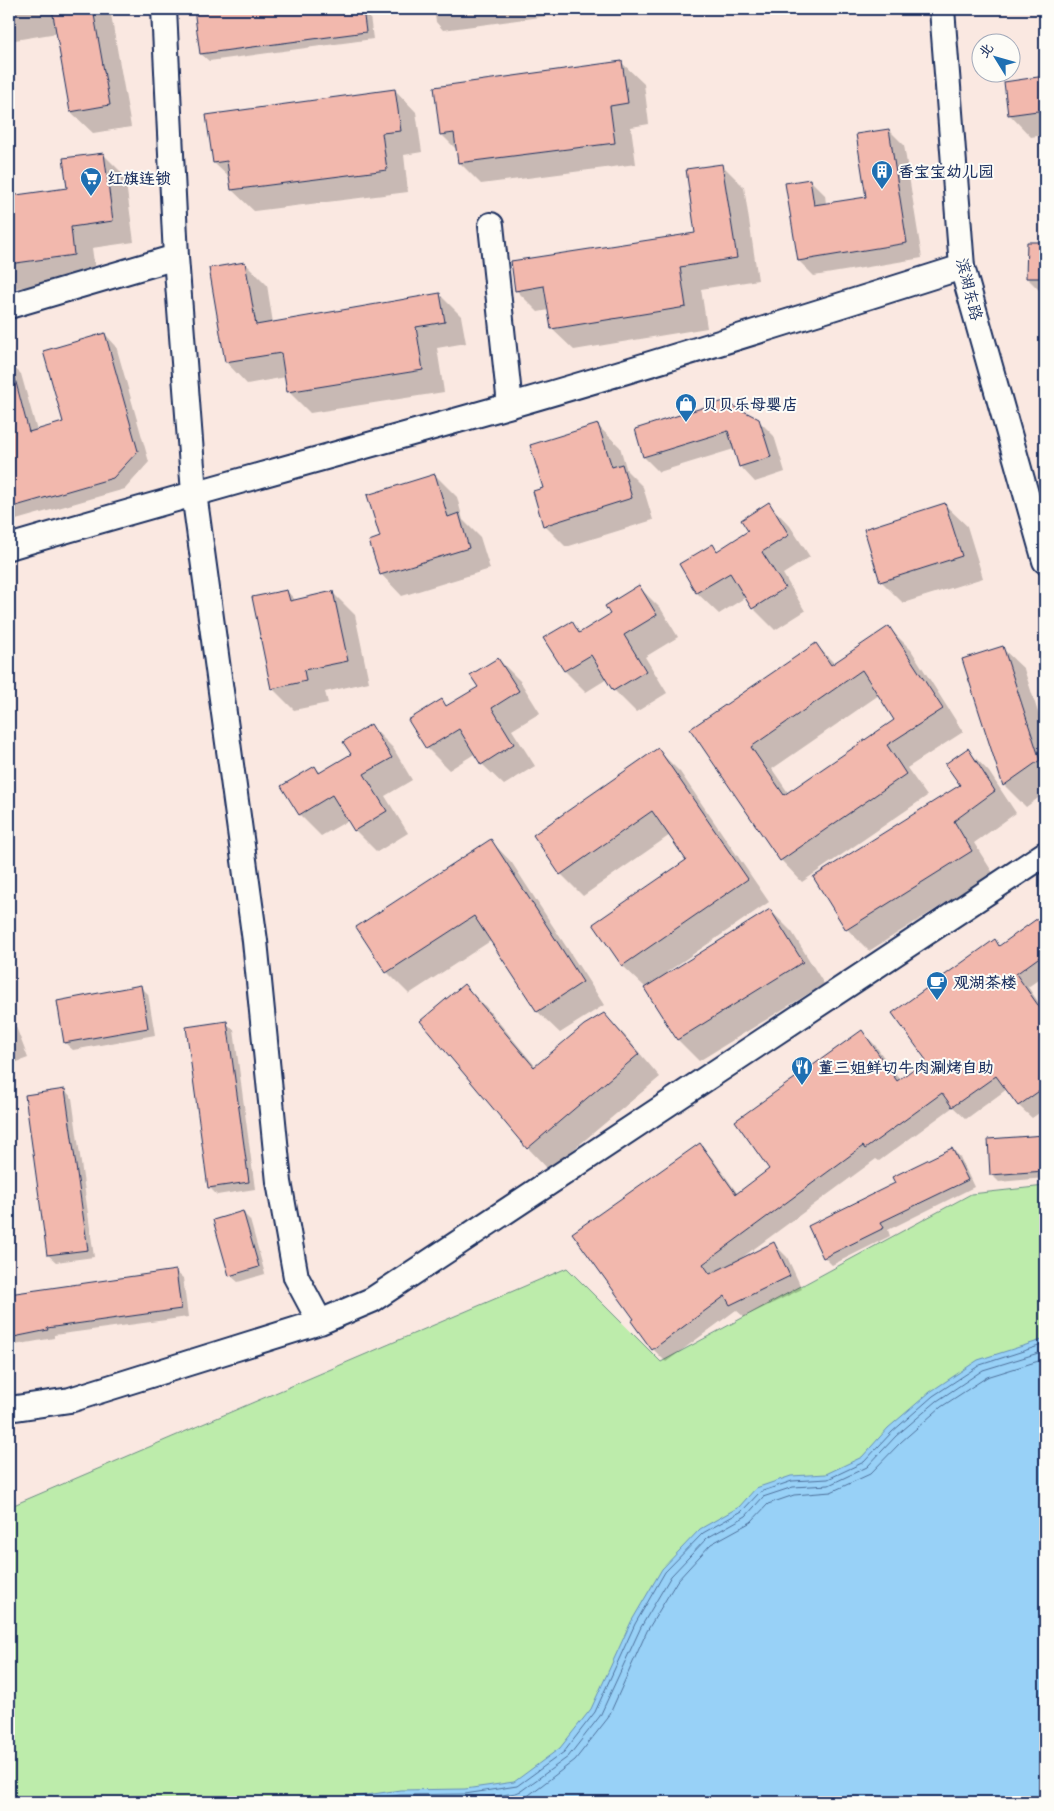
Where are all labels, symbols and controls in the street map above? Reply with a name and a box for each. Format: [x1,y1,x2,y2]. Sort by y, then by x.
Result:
north arrow [972,32,1022,82]
text: 北 [975,40,997,61]
building icon: 香宝宝幼儿园 [870,159,894,190]
place label: 香宝宝幼儿园 [898,162,994,182]
supermarket icon: 红旗连锁 [79,166,103,197]
place label: 红旗连锁 [107,169,171,189]
street label: 滨湖东路 [952,256,986,323]
shop icon: 贝贝乐母婴店 [674,392,698,423]
place label: 贝贝乐母婴店 [702,395,798,415]
cafe icon: 观湖茶楼 [925,970,949,1001]
place label: 观湖茶楼 [953,973,1017,993]
restaurant icon: 董三姐鲜切牛肉涮烤自助 [790,1055,814,1086]
place label: 董三姐鲜切牛肉涮烤自助 [818,1058,994,1078]

